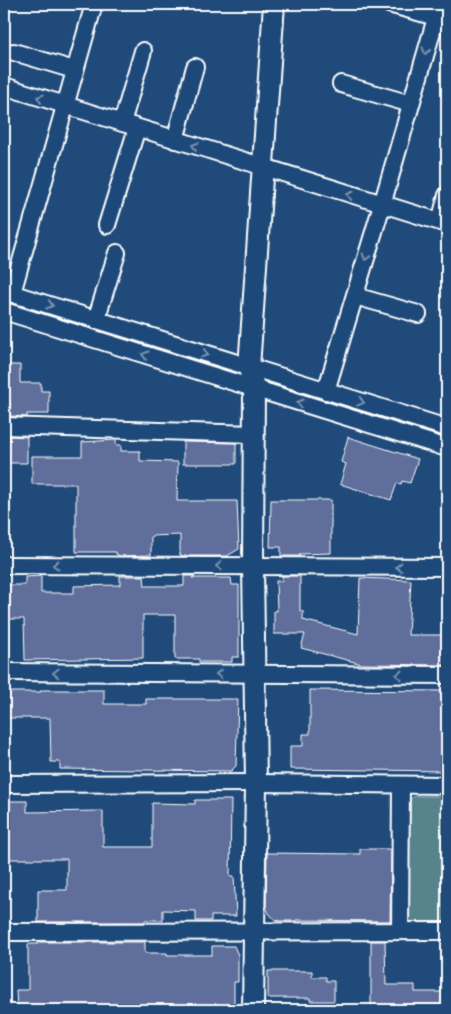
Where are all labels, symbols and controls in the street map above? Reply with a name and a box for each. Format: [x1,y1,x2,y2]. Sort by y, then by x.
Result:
one-way arrow [422,46,432,54]
one-way arrow [37,93,45,103]
one-way arrow [192,142,200,152]
one-way arrow [347,190,355,200]
one-way arrow [362,252,372,261]
one-way arrow [46,300,54,310]
one-way arrow [201,349,209,359]
one-way arrow [142,350,150,360]
one-way arrow [356,396,364,406]
one-way arrow [297,398,305,408]
one-way arrow [52,560,60,570]
one-way arrow [214,561,222,571]
one-way arrow [394,562,402,572]
one-way arrow [52,668,60,678]
one-way arrow [214,669,222,679]
one-way arrow [394,670,402,680]

